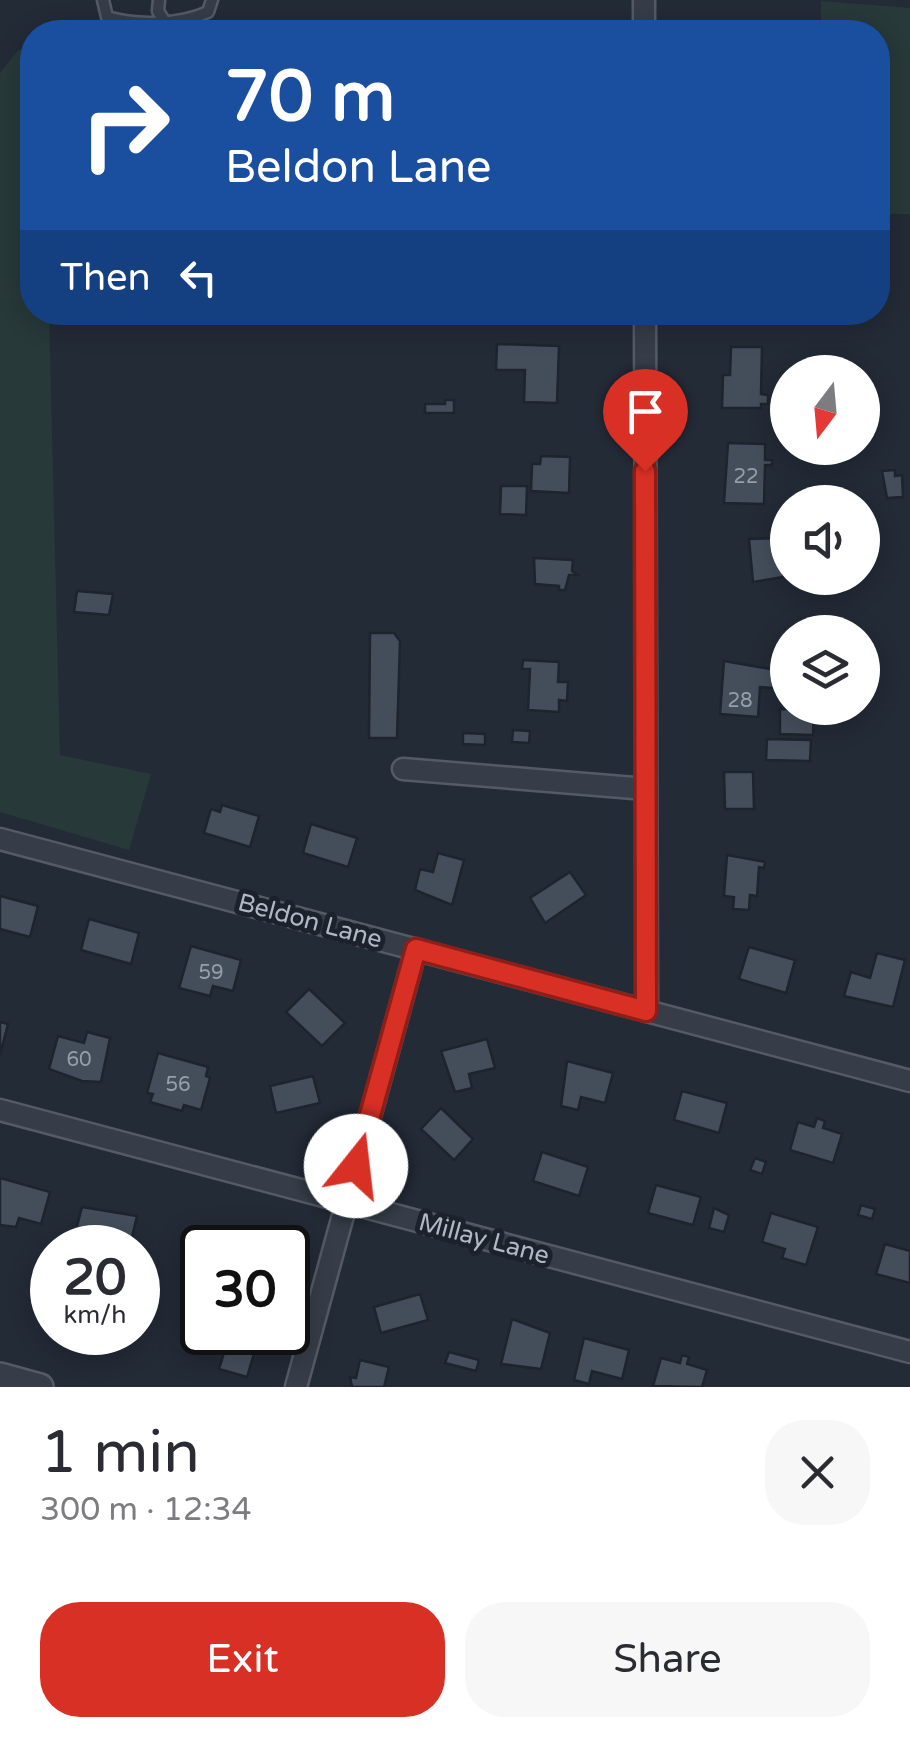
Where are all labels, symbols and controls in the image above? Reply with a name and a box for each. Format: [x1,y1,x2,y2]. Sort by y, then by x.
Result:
text: 70 m [225,56,395,140]
icon: right [60,60,190,190]
text: Beldon Lane [225,141,492,195]
icon: left [171,250,226,305]
text: Then [60,255,151,301]
north arrow [770,355,880,465]
map controls [770,355,880,725]
pin [603,369,688,472]
icon: arrive [618,384,673,439]
house number: 22 [733,465,759,489]
button: sound [770,485,880,595]
button: layers [770,615,880,725]
house number: 28 [727,689,753,713]
street label: Beldon Lane [235,887,385,955]
house number: 59 [198,961,224,985]
house number: 60 [66,1048,92,1072]
house number: 56 [165,1073,191,1097]
position arrow [304,1114,408,1218]
street label: Millay Lane [415,1207,553,1271]
speed limit sign: 30 [180,1225,310,1355]
text: 20 [64,1248,126,1308]
text: km/h [64,1300,126,1330]
text: 1 min [40,1417,200,1489]
button: close [765,1420,870,1525]
text: 300 m · 12:34 [40,1491,252,1529]
button: Exit [40,1602,445,1717]
button: Share [465,1602,870,1717]

